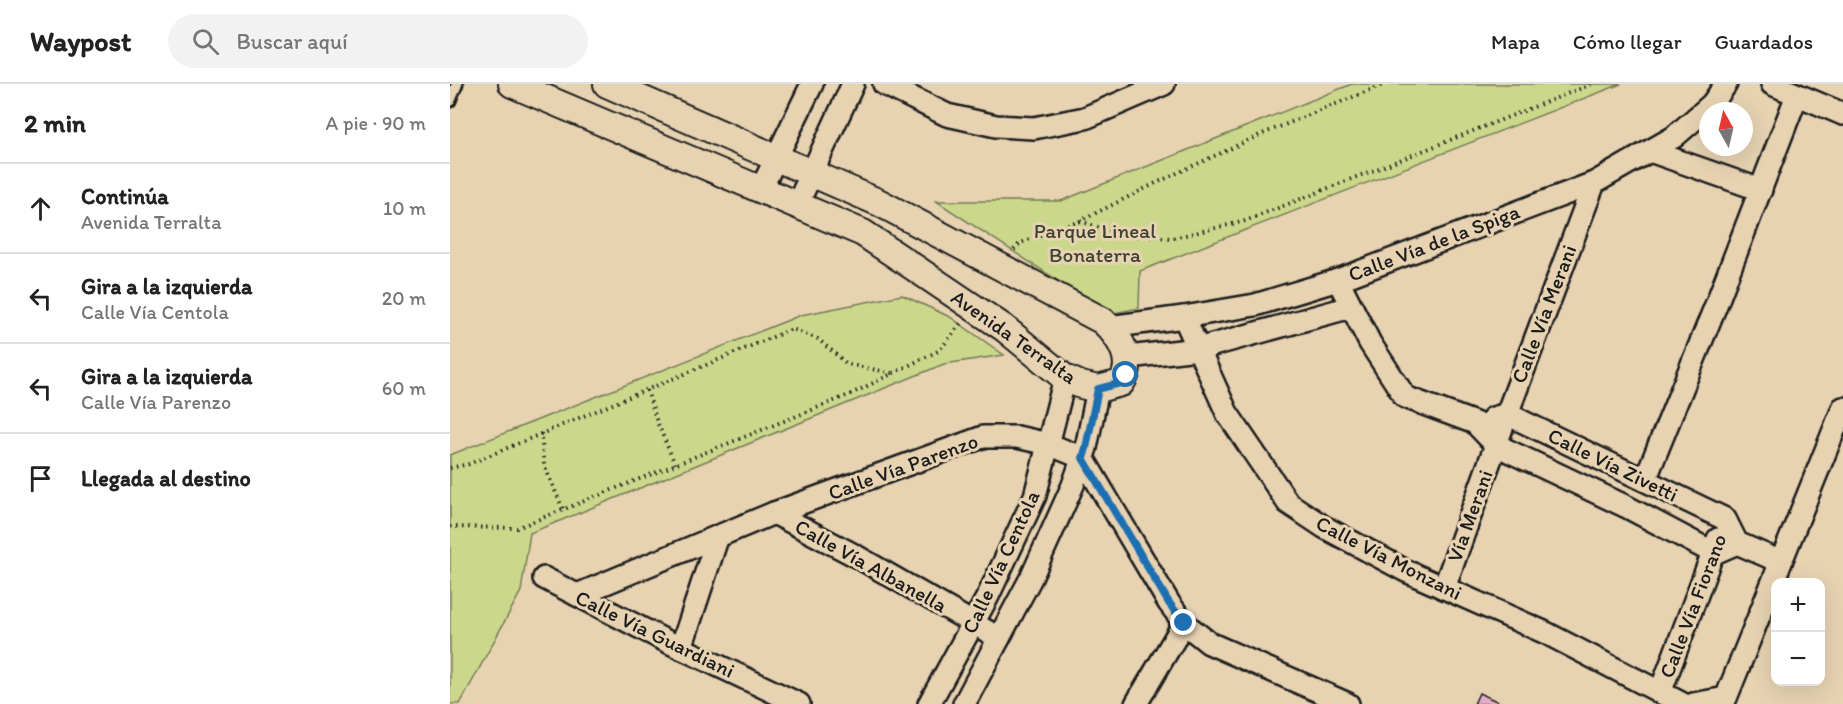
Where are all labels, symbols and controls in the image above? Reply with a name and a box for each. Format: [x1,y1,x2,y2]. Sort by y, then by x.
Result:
search box [168,14,588,68]
text: Waypost [30,24,132,58]
icon: search [189,25,222,58]
text: Buscar aquí [237,28,348,55]
text: Mapa [1491,29,1540,54]
text: Cómo llegar [1573,29,1682,54]
text: Guardados [1715,29,1813,54]
north arrow [1699,102,1753,156]
text: 2 min [24,107,86,139]
text: A pie · 90 m [326,111,426,135]
text: Continúa [81,183,169,210]
icon: ahead [24,192,57,225]
text: 10 m [383,196,426,220]
street label: Calle Vía de la Spiga [1345,198,1523,287]
text: Avenida Terralta [81,210,222,234]
park label: Parque Lineal Bonaterra [1034,218,1156,267]
street label: Calle Vía Merani [1506,241,1581,386]
text: Gira a la izquierda [81,273,252,300]
icon: left [24,282,57,315]
street label: Avenida Terralta [947,284,1082,389]
text: 20 m [382,286,426,310]
text: Calle Vía Centola [81,300,229,324]
route start [1112,361,1138,387]
text: Gira a la izquierda [81,363,252,390]
icon: left [24,372,57,405]
text: 60 m [382,376,426,400]
text: Calle Vía Parenzo [81,390,231,414]
street label: Calle Vía Zivetti [1544,422,1682,507]
street label: Calle Vía Parenzo [825,428,981,505]
icon: arrive [24,462,57,495]
text: Llegada al destino [81,465,251,492]
street label: Vía Merani [1441,466,1498,565]
street label: Calle Vía Centola [956,486,1045,637]
street label: Calle Vía Monzani [1312,510,1466,605]
street label: Calle Vía Albanella [791,513,952,618]
street label: Calle Vía Fiorano [1654,530,1731,681]
map controls [1771,578,1825,686]
button: + [1771,578,1825,632]
street label: Calle Vía Guardiani [572,584,739,683]
route end [1170,609,1196,635]
button: − [1771,632,1825,686]

